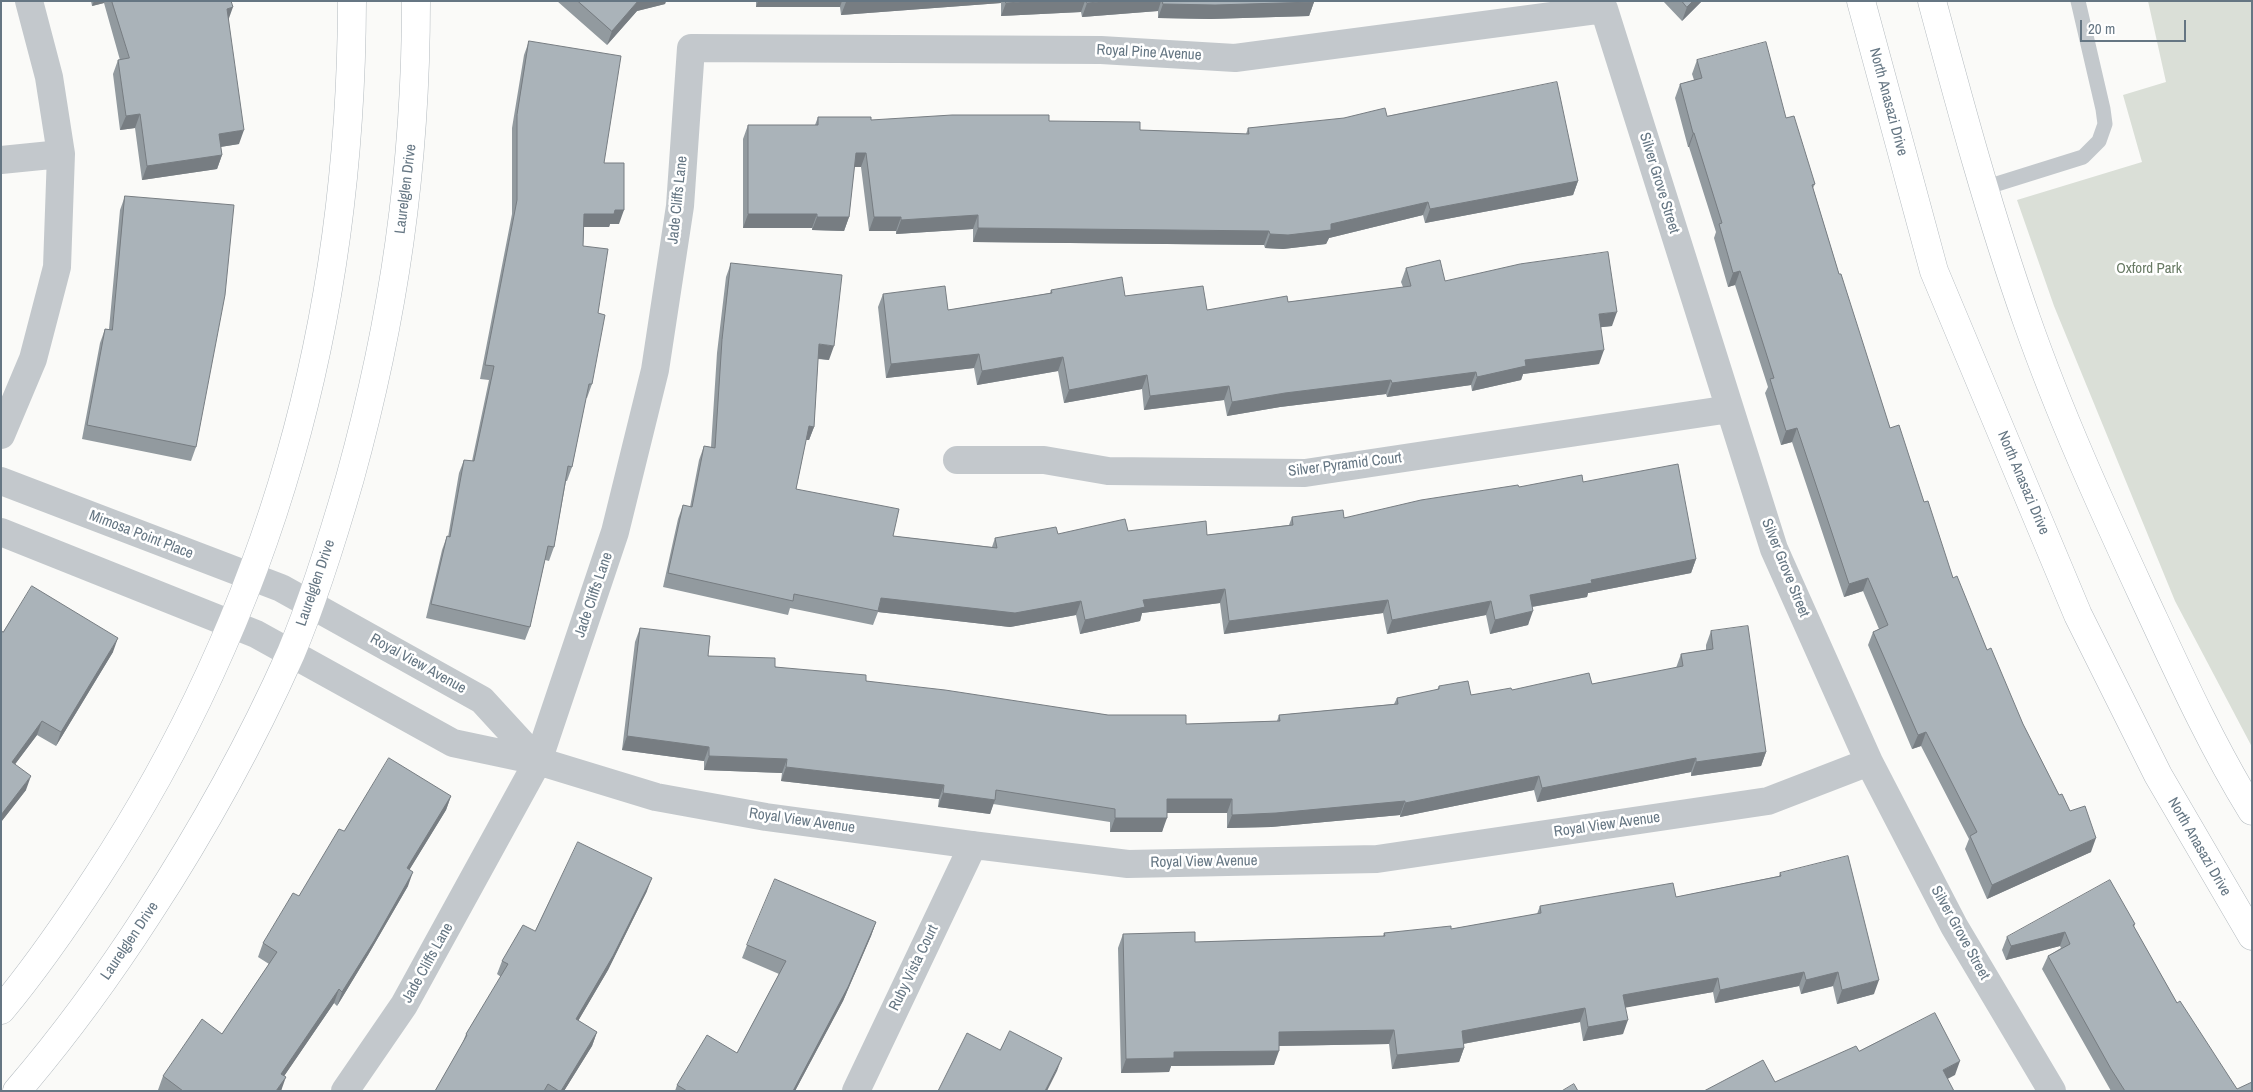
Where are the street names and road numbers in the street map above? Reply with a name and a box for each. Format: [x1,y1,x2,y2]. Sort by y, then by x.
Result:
street label: Royal Pine Avenue [1096,41,1202,65]
street label: North Anasazi Drive [1865,46,1911,158]
street label: Silver Grove Street [1635,130,1683,236]
street label: Laurelglen Drive [392,143,420,235]
street label: Jade Cliffs Lane [664,155,692,245]
street label: North Anasazi Drive [1993,429,2053,537]
street label: Silver Pyramid Court [1287,449,1403,481]
street label: Mimosa Point Place [86,507,196,563]
street label: Silver Grove Street [1757,516,1813,620]
street label: Laurelglen Drive [293,537,339,629]
street label: Jade Cliffs Lane [571,550,617,640]
street label: Royal View Avenue [367,630,469,698]
street label: North Anasazi Drive [2164,795,2234,899]
street label: Royal View Avenue [748,805,856,837]
street label: Royal View Avenue [1553,809,1661,841]
street label: Royal View Avenue [1150,852,1258,872]
street label: Silver Grove Street [1927,883,1993,983]
street label: Laurelglen Drive [97,899,163,983]
street label: Jade Cliffs Lane [399,920,457,1006]
street label: Ruby Vista Court [885,922,943,1014]

